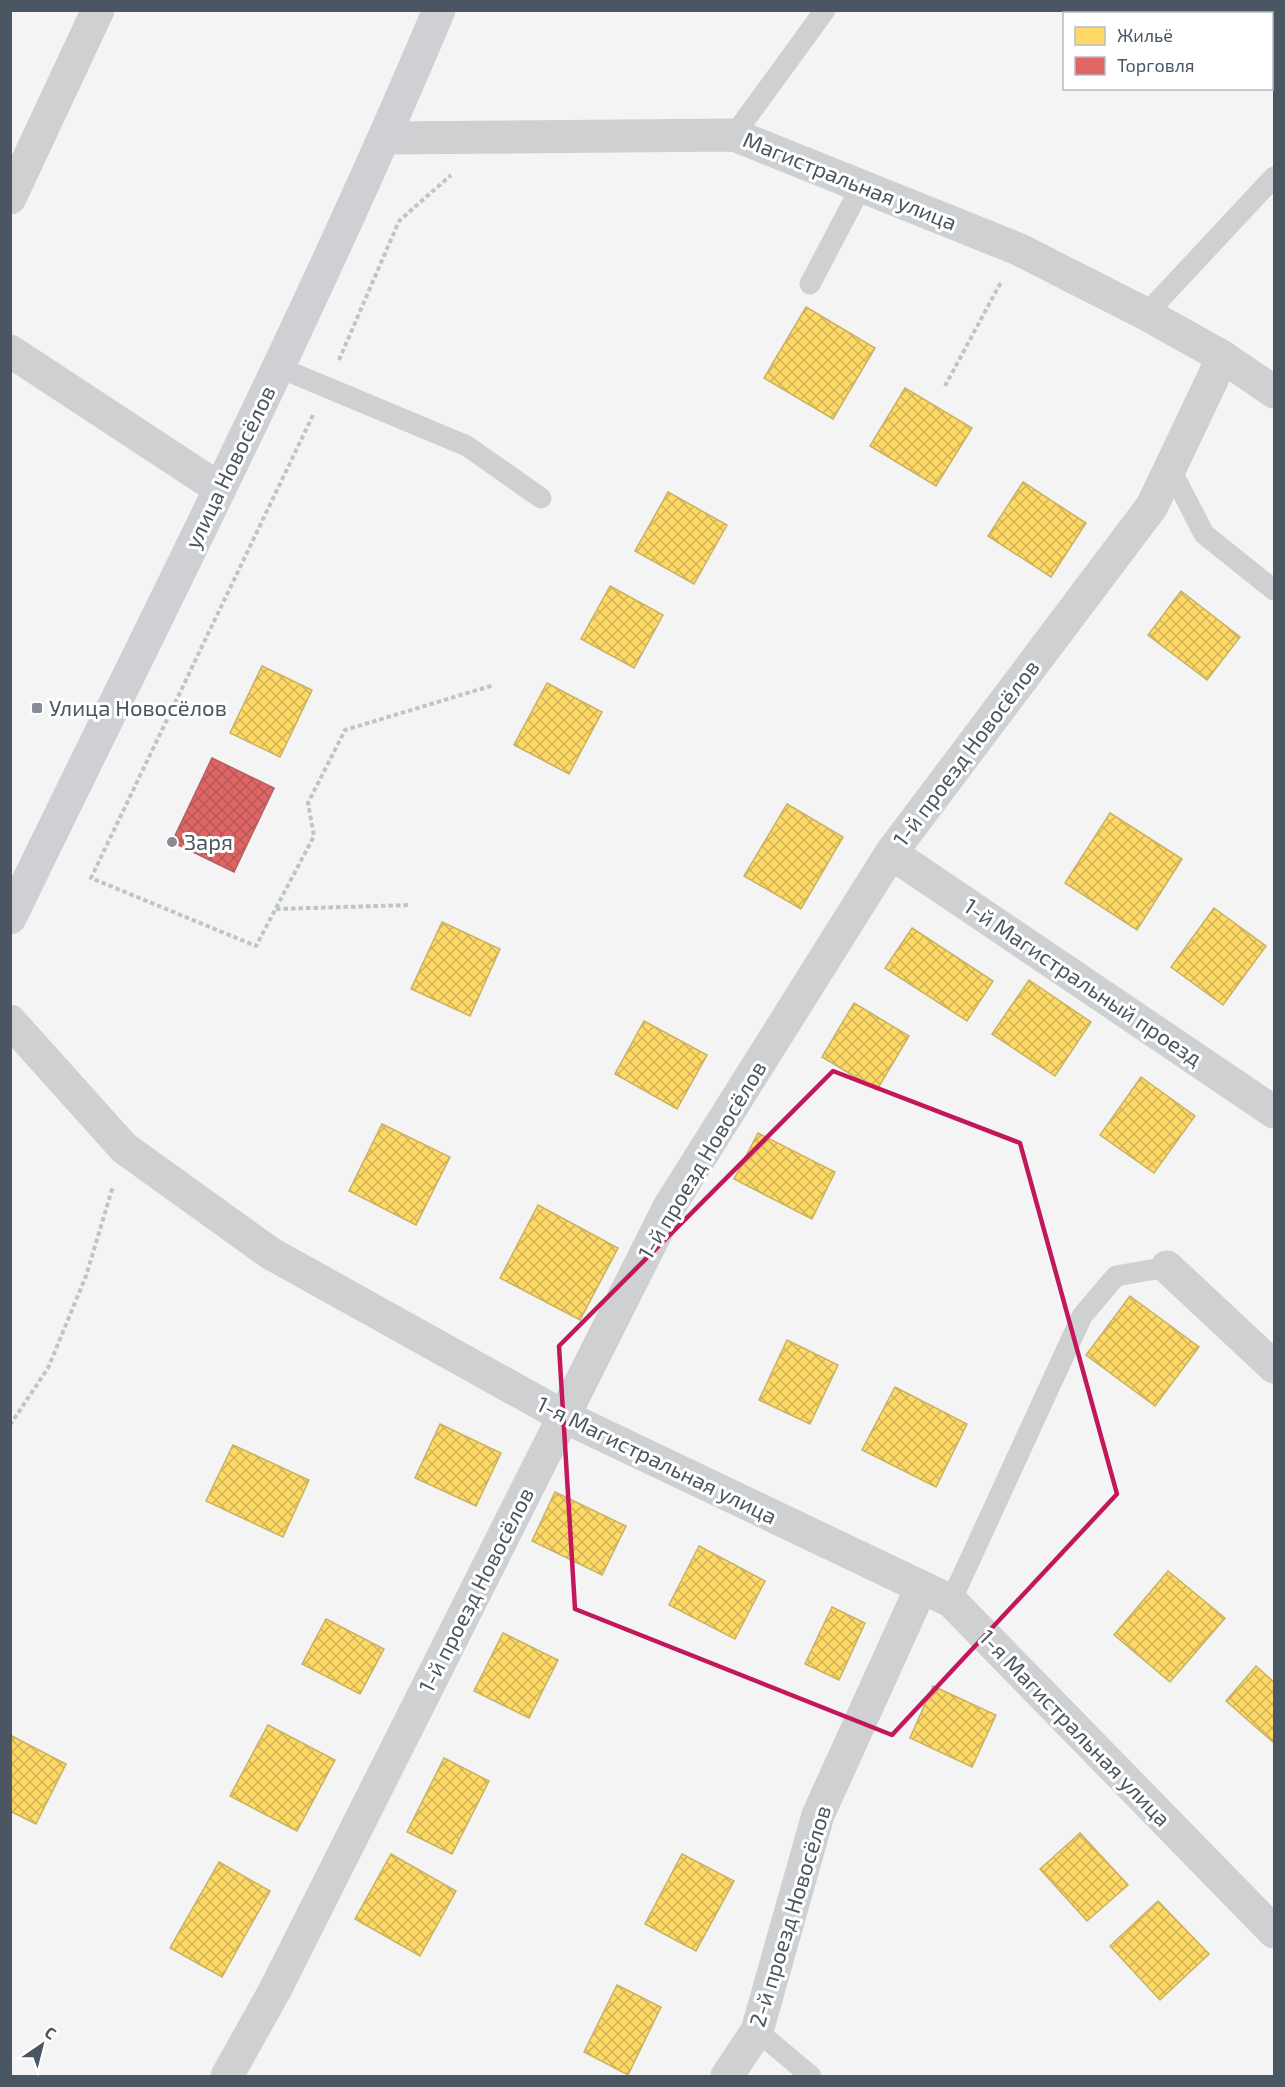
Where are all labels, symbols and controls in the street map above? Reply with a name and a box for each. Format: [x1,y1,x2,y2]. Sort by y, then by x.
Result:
legend [1063,12,1273,90]
text: Жильё [1117,24,1173,46]
text: Торговля [1117,54,1195,76]
street label: Магистральная улица [739,125,961,236]
street label: улица Новосёлов [178,381,281,553]
street label: 1-й проезд Новосёлов [887,654,1044,851]
place label: Улица Новосёлов [49,694,227,720]
marker: Улица Новосёлов [30,701,44,715]
place label: Заря [184,828,233,854]
marker: Заря [165,835,179,849]
street label: 1-й Магистральный проезд [960,892,1208,1071]
street label: 1-й проезд Новосёлов [632,1056,771,1263]
street label: 1-я Магистральная улица [533,1390,782,1529]
street label: 1-й проезд Новосёлов [412,1483,538,1696]
street label: 1-я Магистральная улица [974,1623,1177,1832]
street label: 2-й проезд Новосёлов [743,1802,835,2030]
north arrow [12,2015,72,2075]
text: С [42,2022,60,2043]

